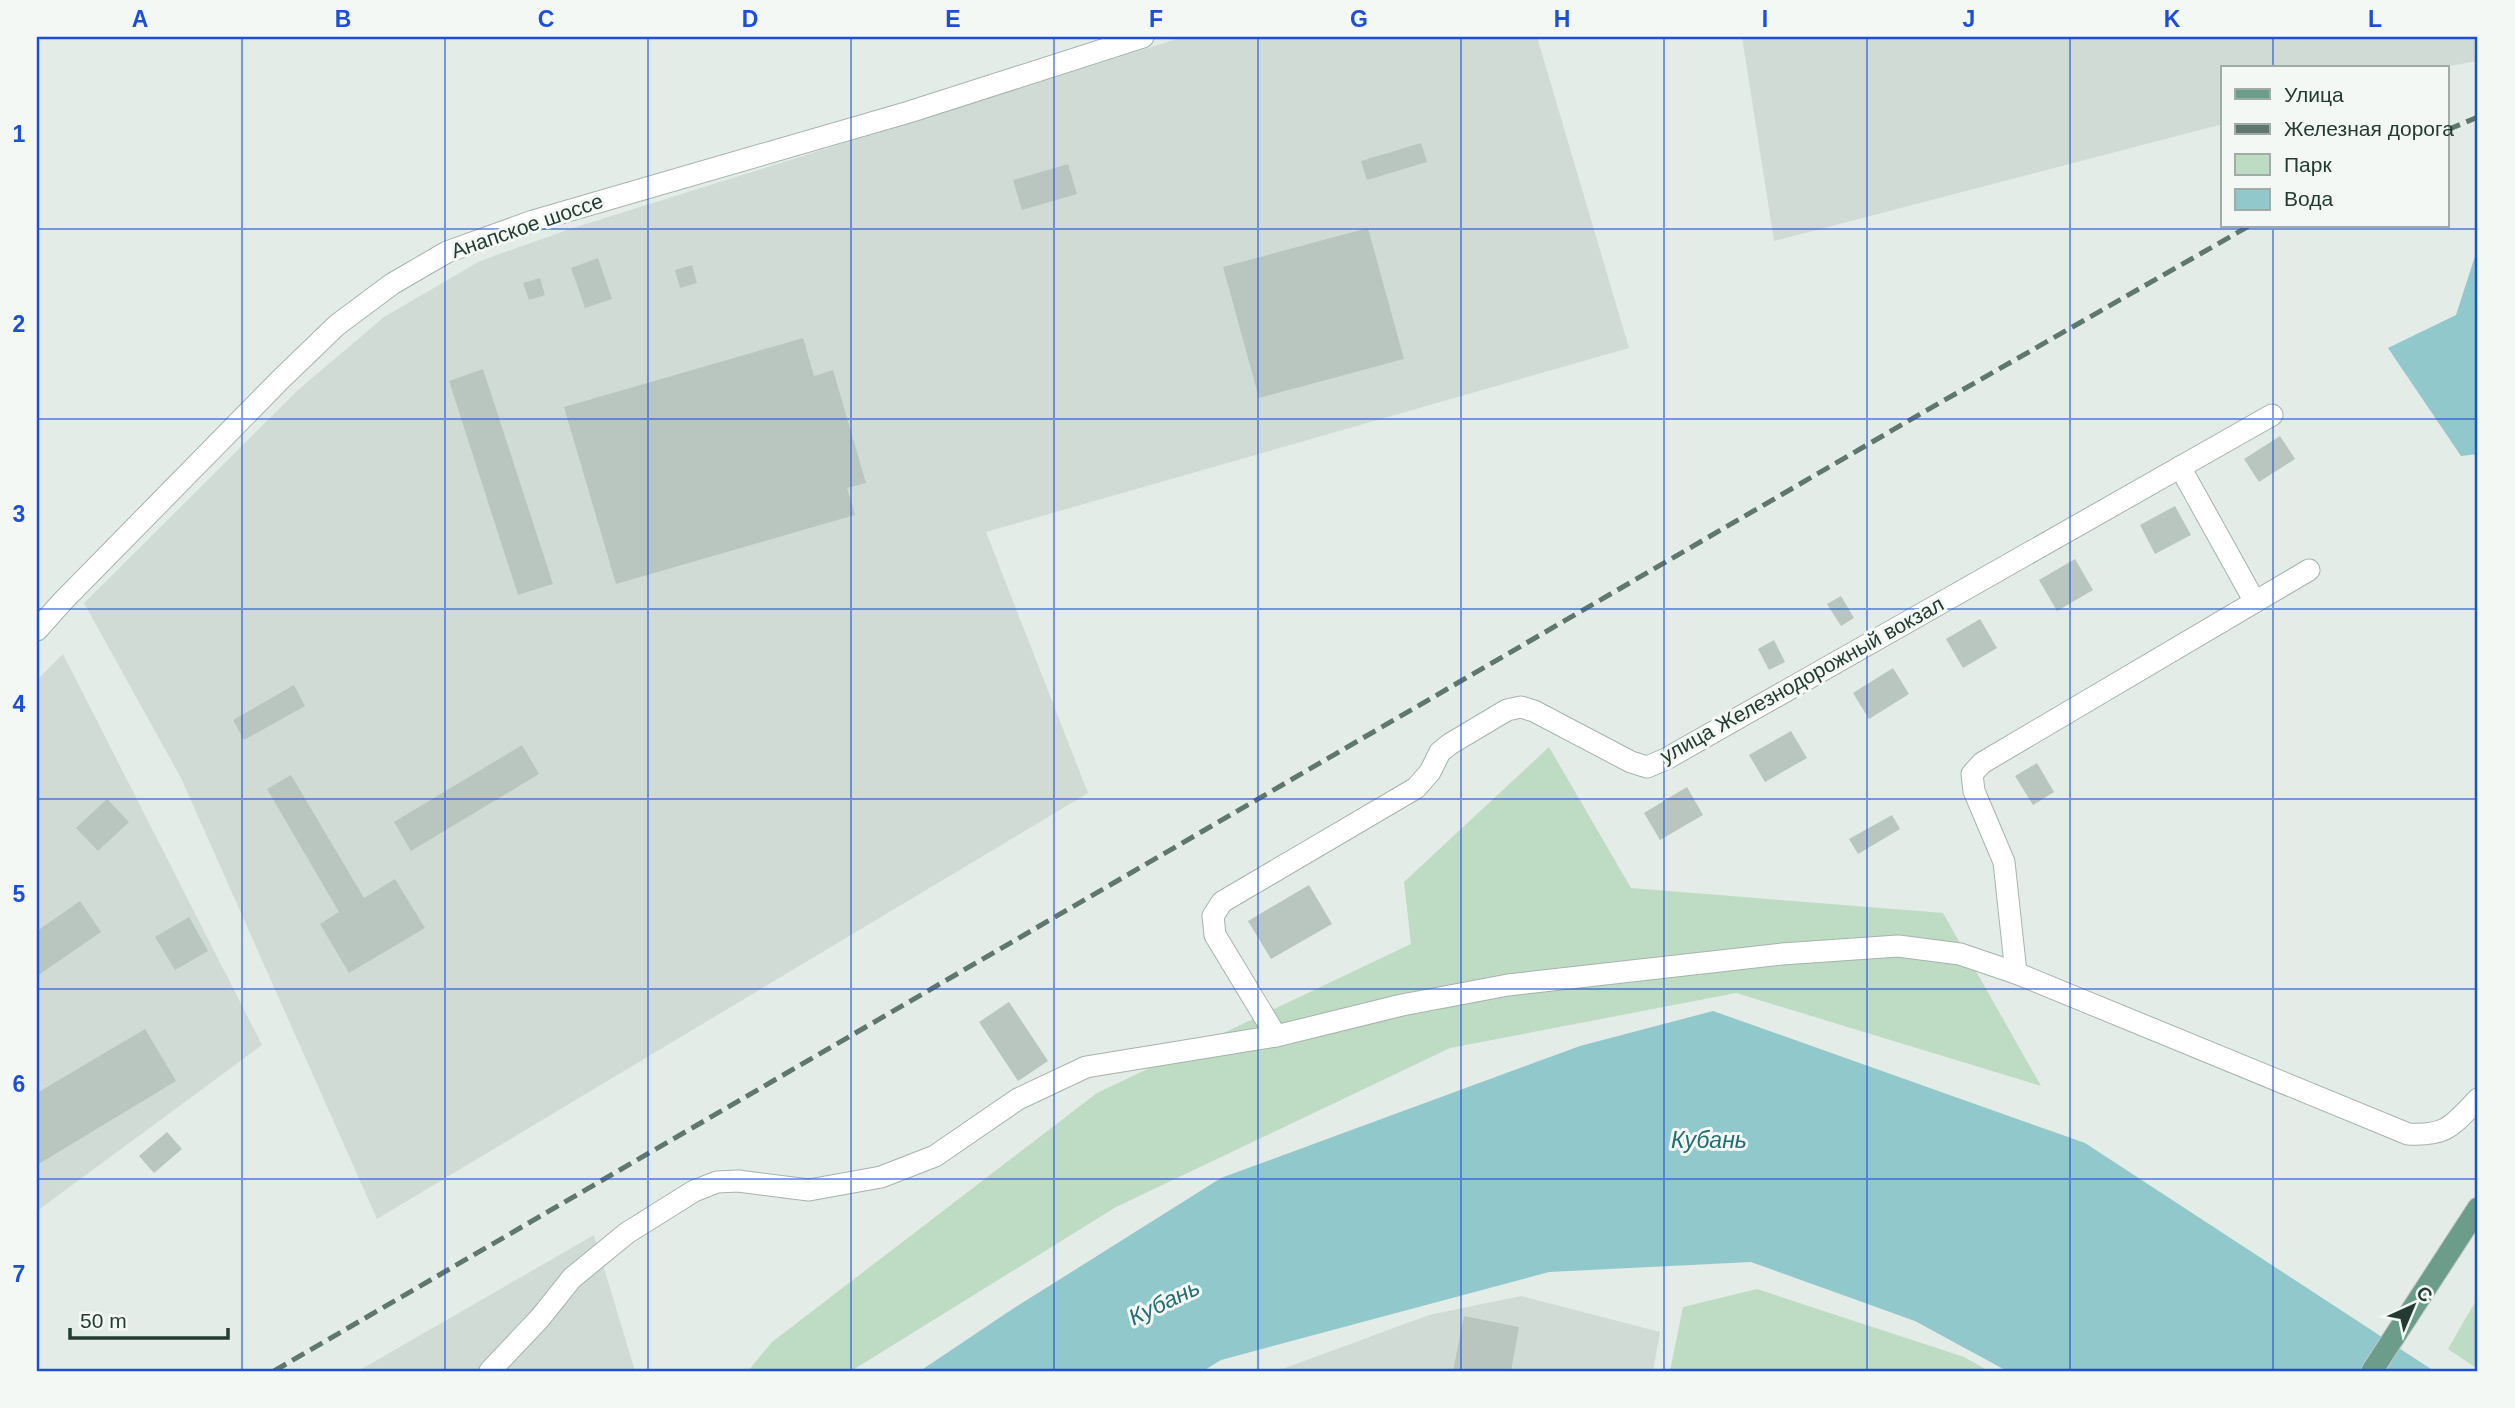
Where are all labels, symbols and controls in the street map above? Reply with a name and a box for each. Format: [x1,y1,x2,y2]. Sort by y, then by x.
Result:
text: A [132,6,148,32]
text: B [335,6,351,32]
text: C [538,6,554,32]
text: D [742,6,758,32]
text: E [945,6,961,32]
text: F [1149,6,1163,32]
text: G [1350,6,1368,32]
text: H [1554,6,1570,32]
text: I [1762,6,1768,32]
text: J [1963,6,1975,32]
text: K [2164,6,2181,32]
text: L [2368,6,2382,32]
legend [2221,66,2448,228]
text: Улица [2284,83,2344,106]
text: Железная дорога [2284,117,2454,140]
text: 1 [13,121,26,147]
text: Парк [2284,153,2332,176]
text: Вода [2284,187,2333,210]
street label: Анапское шоссе [448,189,606,262]
text: 2 [13,311,25,337]
text: 3 [13,501,25,527]
street label: улица Железнодорожный вокзал [1656,592,1948,767]
text: 4 [13,691,26,717]
text: 5 [13,881,26,907]
text: 6 [13,1071,25,1097]
water label: Кубань [1671,1127,1747,1153]
text: 7 [13,1261,25,1287]
north arrow [2378,1272,2448,1342]
water label: Кубань [1124,1274,1204,1330]
text: С [2412,1282,2437,1307]
scale bar [70,1296,228,1340]
text: 50 m [80,1309,127,1332]

